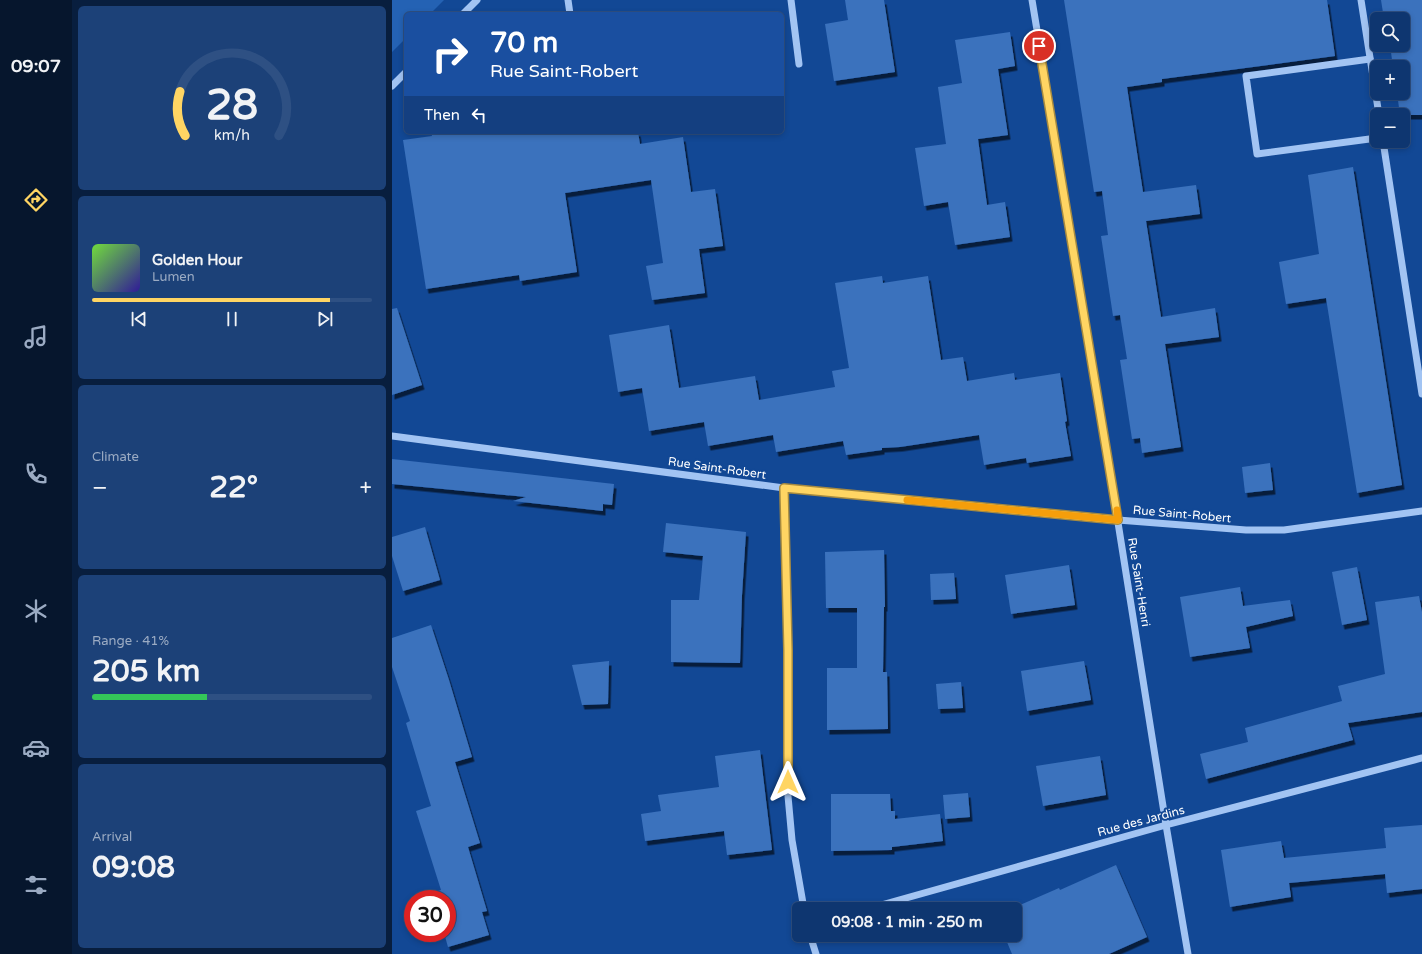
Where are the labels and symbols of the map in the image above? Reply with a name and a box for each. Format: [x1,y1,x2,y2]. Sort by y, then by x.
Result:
pin [1022,29,1056,63]
street label: Rue Saint-Robert [667,454,767,482]
street label: Rue Saint-Robert [1132,503,1232,525]
street label: Rue Saint-Henri [1125,536,1153,628]
position arrow [767,761,809,803]
street label: Rue des Jardins [1096,803,1186,839]
speed limit sign: 30 [404,890,456,942]

